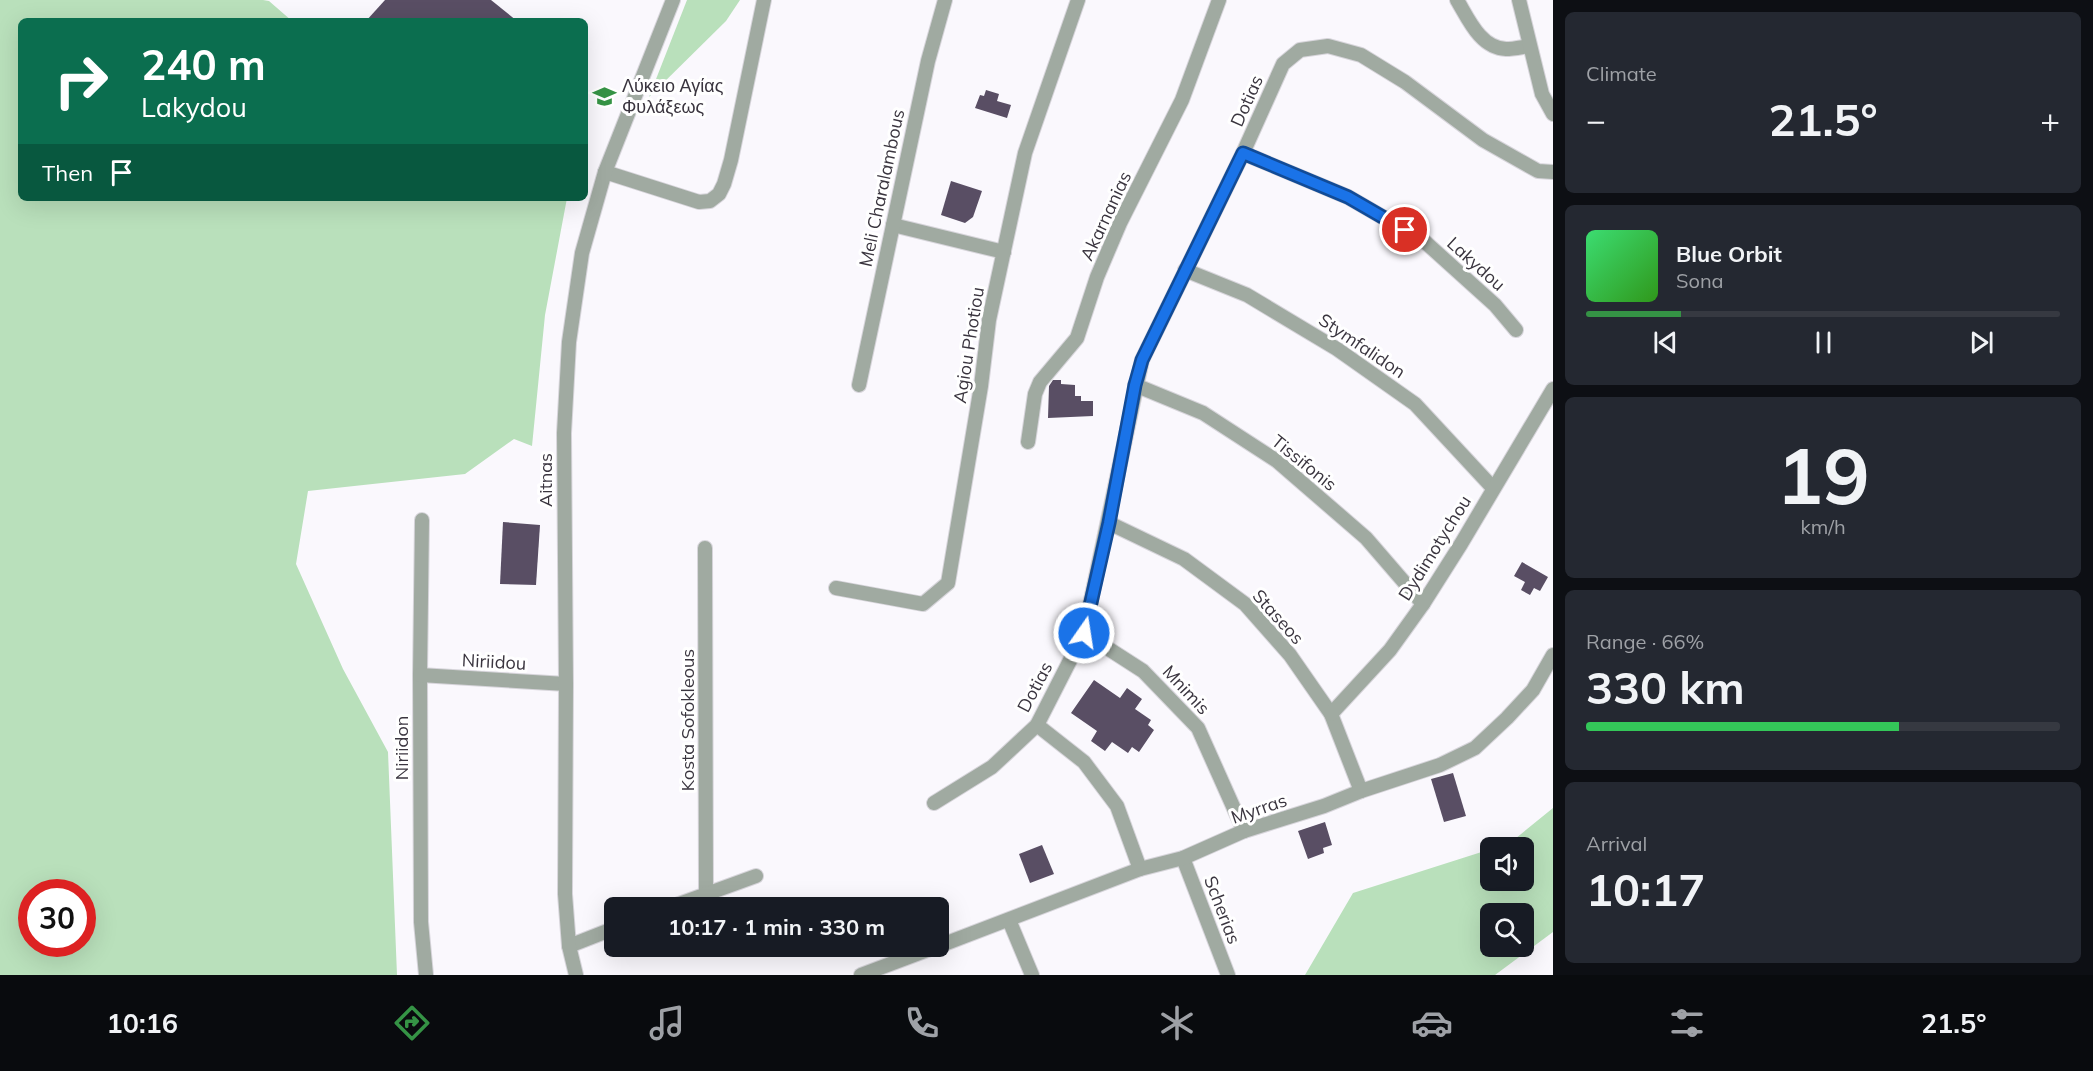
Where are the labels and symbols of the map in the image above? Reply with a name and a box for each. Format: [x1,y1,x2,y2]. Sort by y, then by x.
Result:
street label: Dotias [1225,71,1268,130]
place label: Λύκειο Αγίας Φυλάξεως [622,74,724,118]
school or university icon: Λύκειο Αγίας Φυλάξεως [591,83,617,109]
street label: Meli Charalambous [854,107,909,269]
street label: Akarnanias [1075,168,1136,264]
pin [1379,204,1430,255]
street label: Lakydou [1442,232,1510,296]
street label: Agiou Photiou [948,285,989,405]
street label: Stymfalidon [1314,308,1410,383]
street label: Tissifonis [1267,429,1342,496]
street label: Aitnas [534,453,557,507]
street label: Dydimotychou [1393,491,1476,605]
street label: Staseos [1248,584,1309,649]
position arrow [1052,601,1116,665]
street label: Niriidou [461,648,527,675]
street label: Kosta Sofokleous [676,649,699,791]
street label: Dotias [1012,657,1057,716]
street label: Mnimis [1158,660,1215,719]
street label: Niriidon [390,716,413,780]
street label: Myrras [1228,788,1290,829]
street label: Scherias [1199,873,1246,947]
speed limit sign: 30 [18,879,96,957]

